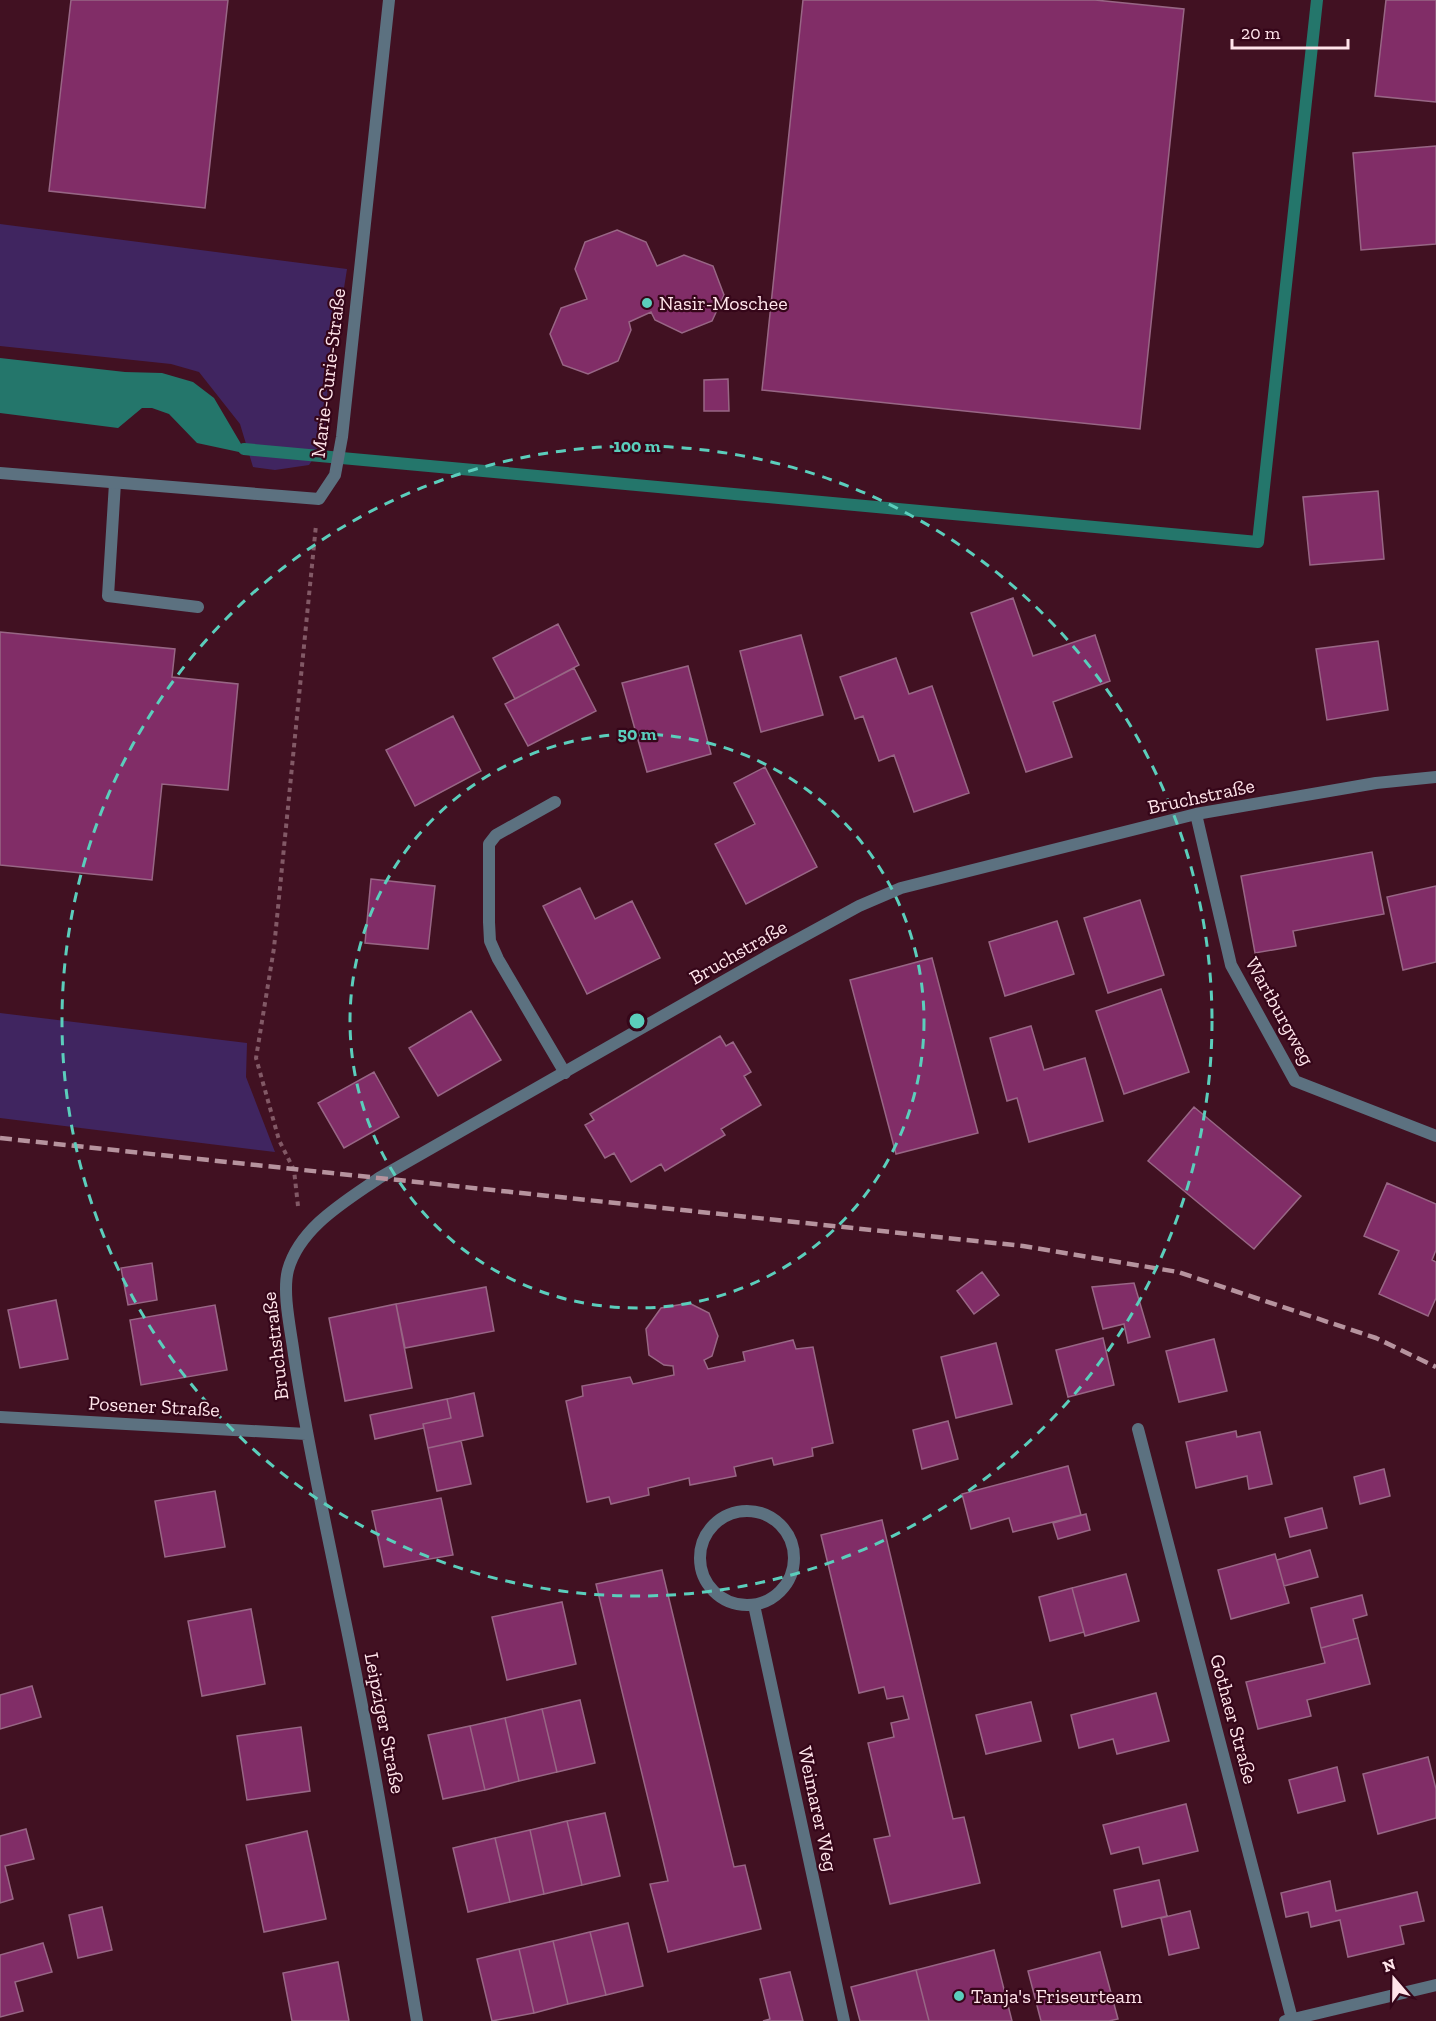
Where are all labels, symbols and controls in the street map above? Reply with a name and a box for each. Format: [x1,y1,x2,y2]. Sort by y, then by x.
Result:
scale bar [1232,12,1348,50]
text: 20 m [1241,22,1281,44]
street label: Marie-Curie-Straße [306,287,350,459]
place label: Nasir-Moschee [659,291,788,315]
marker: Nasir-Moschee [640,296,654,310]
text: 100 m [613,435,661,457]
text: 50 m [618,723,657,745]
street label: Bruchstraße [1145,773,1257,819]
street label: Bruchstraße [685,914,791,990]
street label: Wartburgweg [1240,953,1320,1069]
centre of rings [627,1011,647,1031]
street label: Bruchstraße [256,1291,294,1401]
street label: Posener Straße [88,1391,220,1421]
street label: Leipziger Straße [360,1650,410,1796]
street label: Gothaer Straße [1205,1652,1263,1786]
street label: Weimarer Weg [793,1744,843,1874]
north arrow [1364,1949,1424,2009]
text: N [1380,1954,1398,1976]
place label: Tanja's Friseurteam [971,1984,1143,2008]
marker: Tanja's Friseurteam [952,1989,966,2003]

